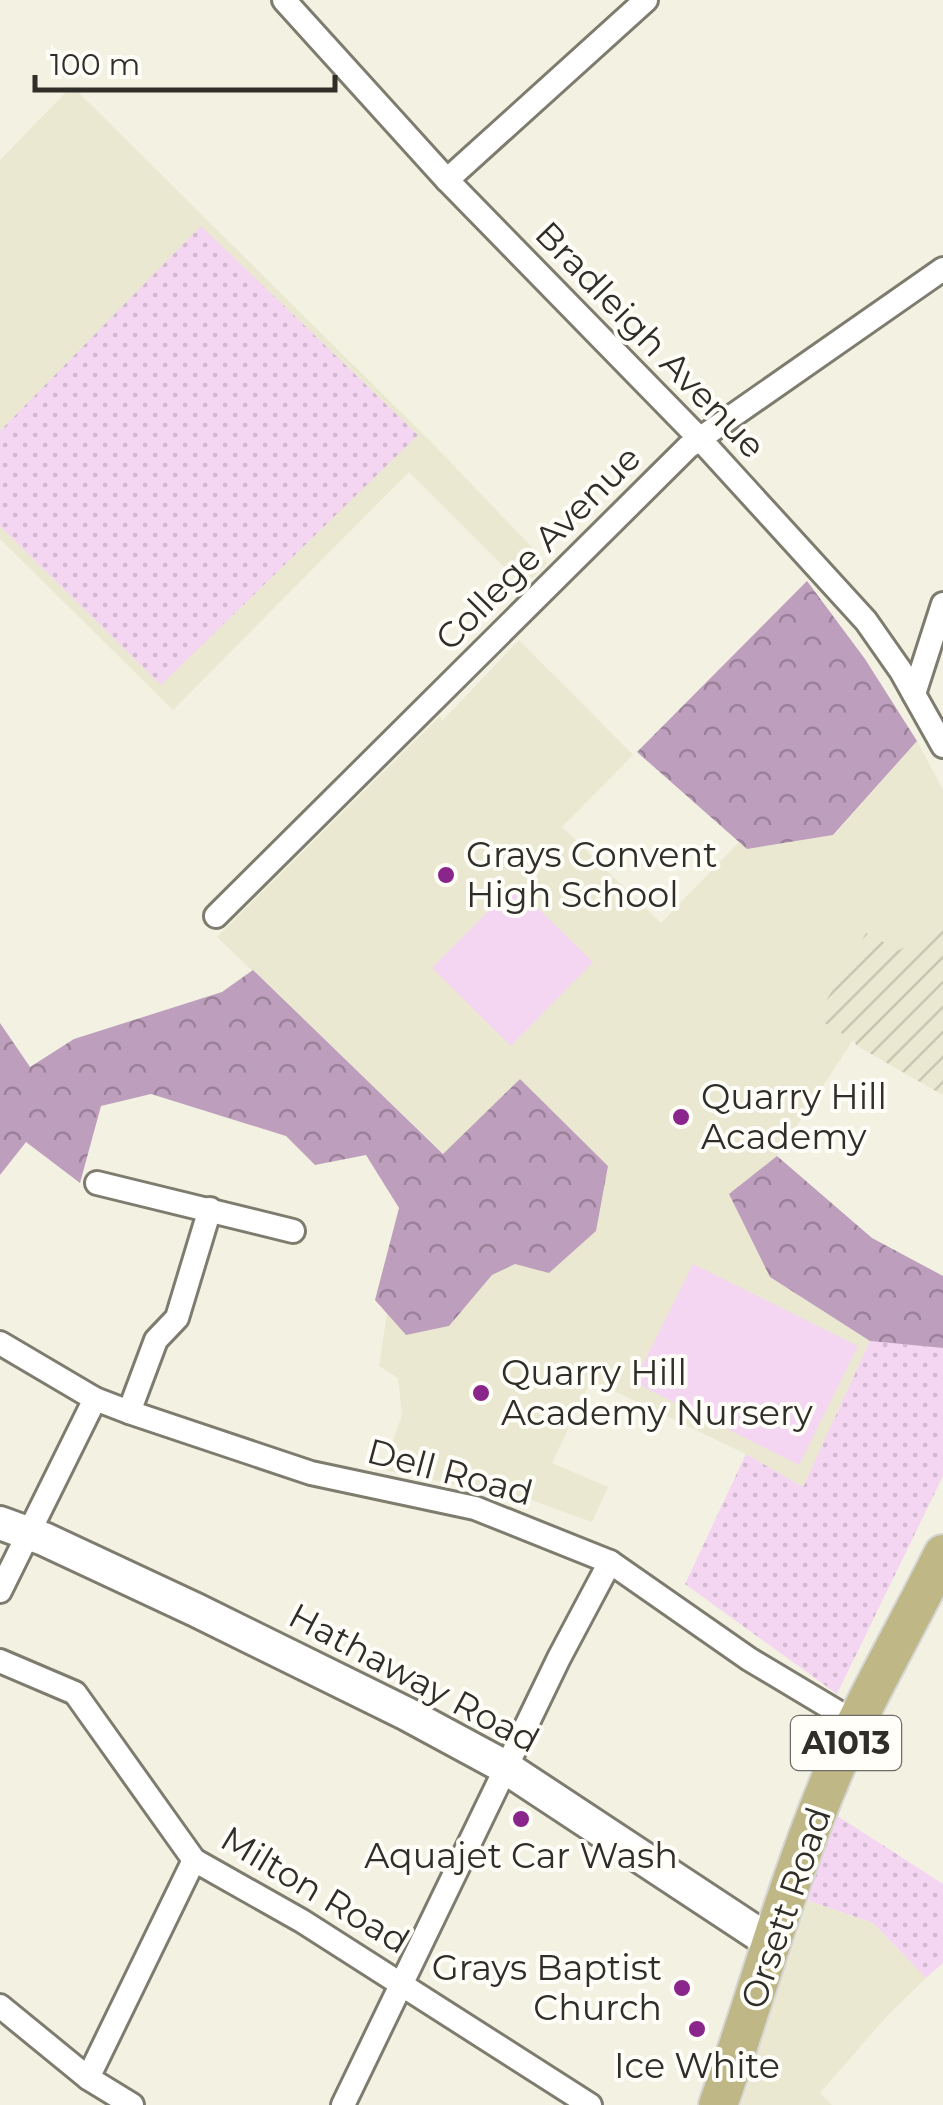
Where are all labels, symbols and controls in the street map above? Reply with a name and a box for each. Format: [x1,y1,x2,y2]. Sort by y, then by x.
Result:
scale bar [35,30,335,92]
text: 100 m [50,46,140,83]
street label: Bradleigh Avenue [526,212,774,467]
street label: College Avenue [426,436,649,659]
place label: Grays Convent High School [466,833,717,916]
marker: Grays Convent High School [435,864,457,886]
place label: Quarry Hill Academy [701,1075,887,1158]
marker: Quarry Hill Academy [670,1106,692,1128]
place label: Quarry Hill Academy Nursery [501,1351,813,1434]
marker: Quarry Hill Academy Nursery [470,1382,492,1404]
street label: Dell Road [363,1429,538,1514]
street label: Hathaway Road [282,1594,547,1762]
road number: A1013 [791,1716,901,1770]
street label: Orsett Road [731,1801,840,2014]
marker: Aquajet Car Wash [510,1808,532,1830]
street label: Milton Road [213,1817,417,1963]
place label: Aquajet Car Wash [364,1834,678,1877]
place label: Grays Baptist Church [432,1946,662,2029]
marker: Grays Baptist Church [671,1977,693,1999]
marker: Ice White [686,2018,708,2040]
place label: Ice White [614,2044,780,2087]

